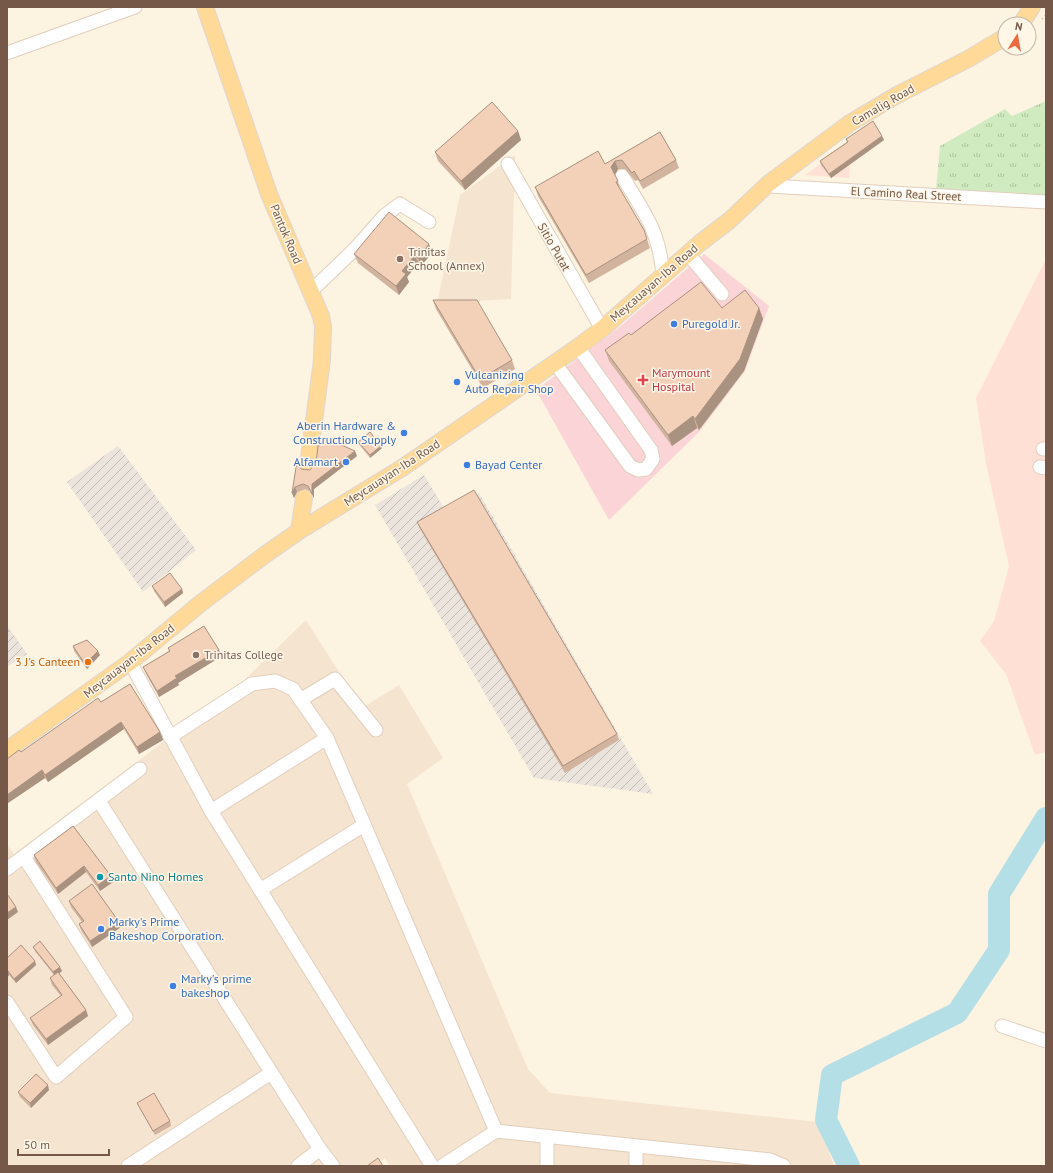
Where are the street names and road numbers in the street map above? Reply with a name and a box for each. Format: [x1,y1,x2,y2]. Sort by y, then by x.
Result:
street label: Camalig Road [849,81,917,129]
street label: El Camino Real Street [850,183,962,204]
street label: Pantok Road [267,202,306,266]
street label: Sitio Putat [535,220,574,274]
street label: Meycauayan-Iba Road [607,240,701,325]
street label: Meycauayan-Iba Road [341,436,443,509]
street label: Meycauayan-Iba Road [80,620,177,701]

